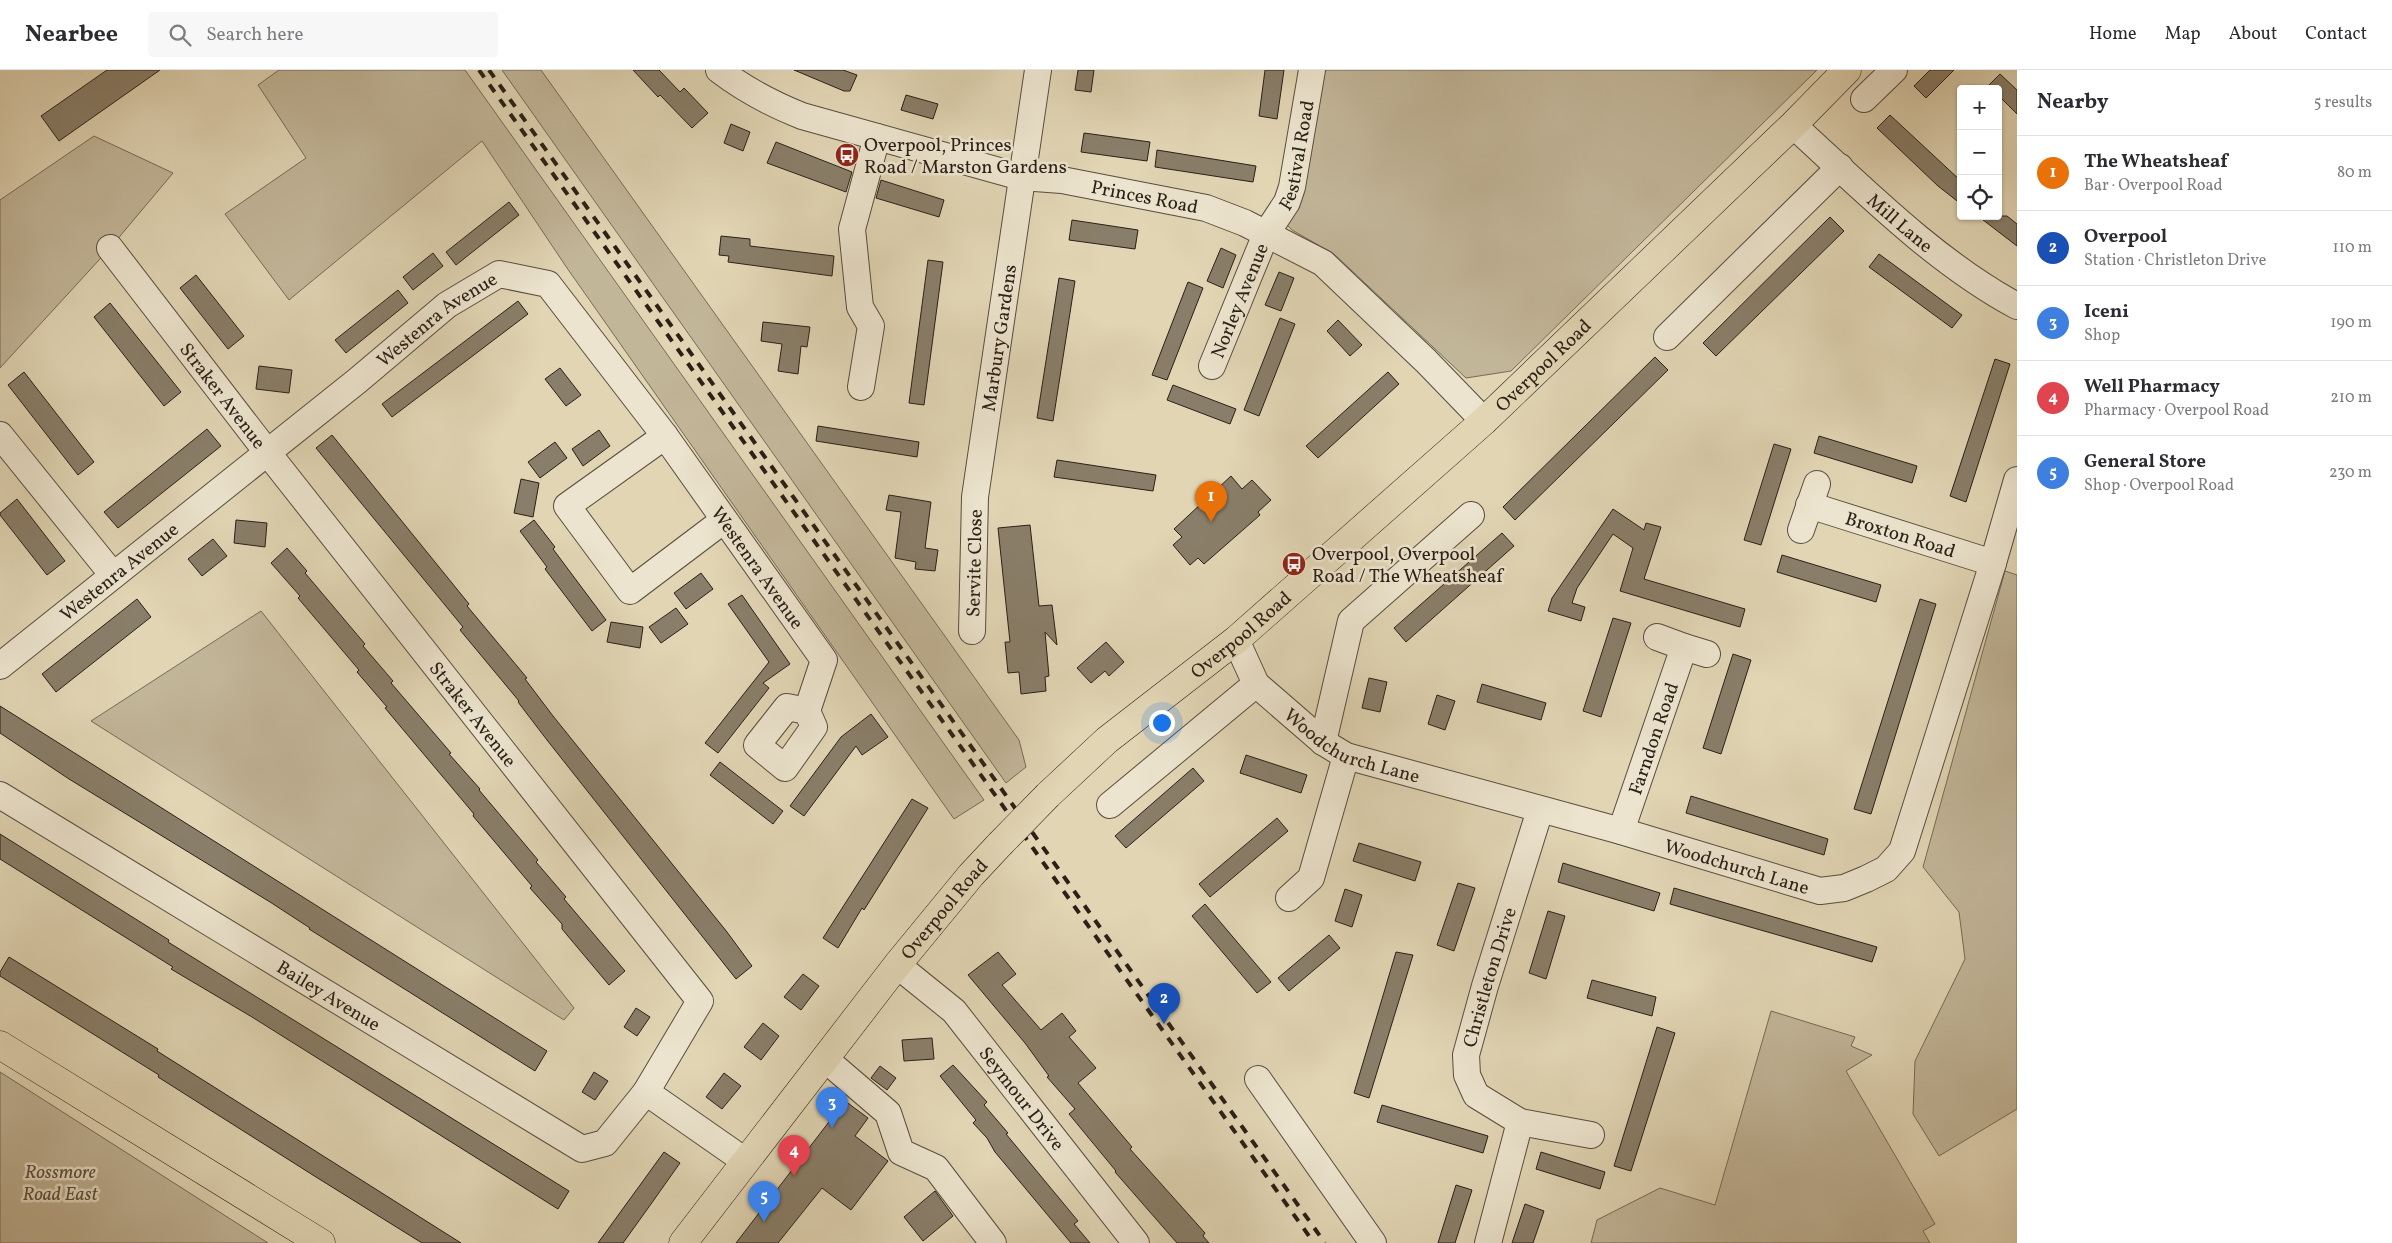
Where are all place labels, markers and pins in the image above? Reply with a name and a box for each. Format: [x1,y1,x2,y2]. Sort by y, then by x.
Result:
place label: Overpool, Princes Road / Marston Gardens [864,133,1067,181]
bus stop icon: Overpool, Princes Road / Marston Gardens [834,142,860,168]
pin: 1 [1195,481,1227,522]
place label: Overpool, Overpool Road / The Wheatsheaf [1312,542,1504,590]
bus stop icon: Overpool, Overpool Road / The Wheatsheaf [1281,551,1307,577]
pin: 2 [1148,983,1180,1024]
pin: 3 [816,1087,848,1128]
pin: 4 [778,1135,810,1176]
pin: 5 [748,1181,780,1222]

